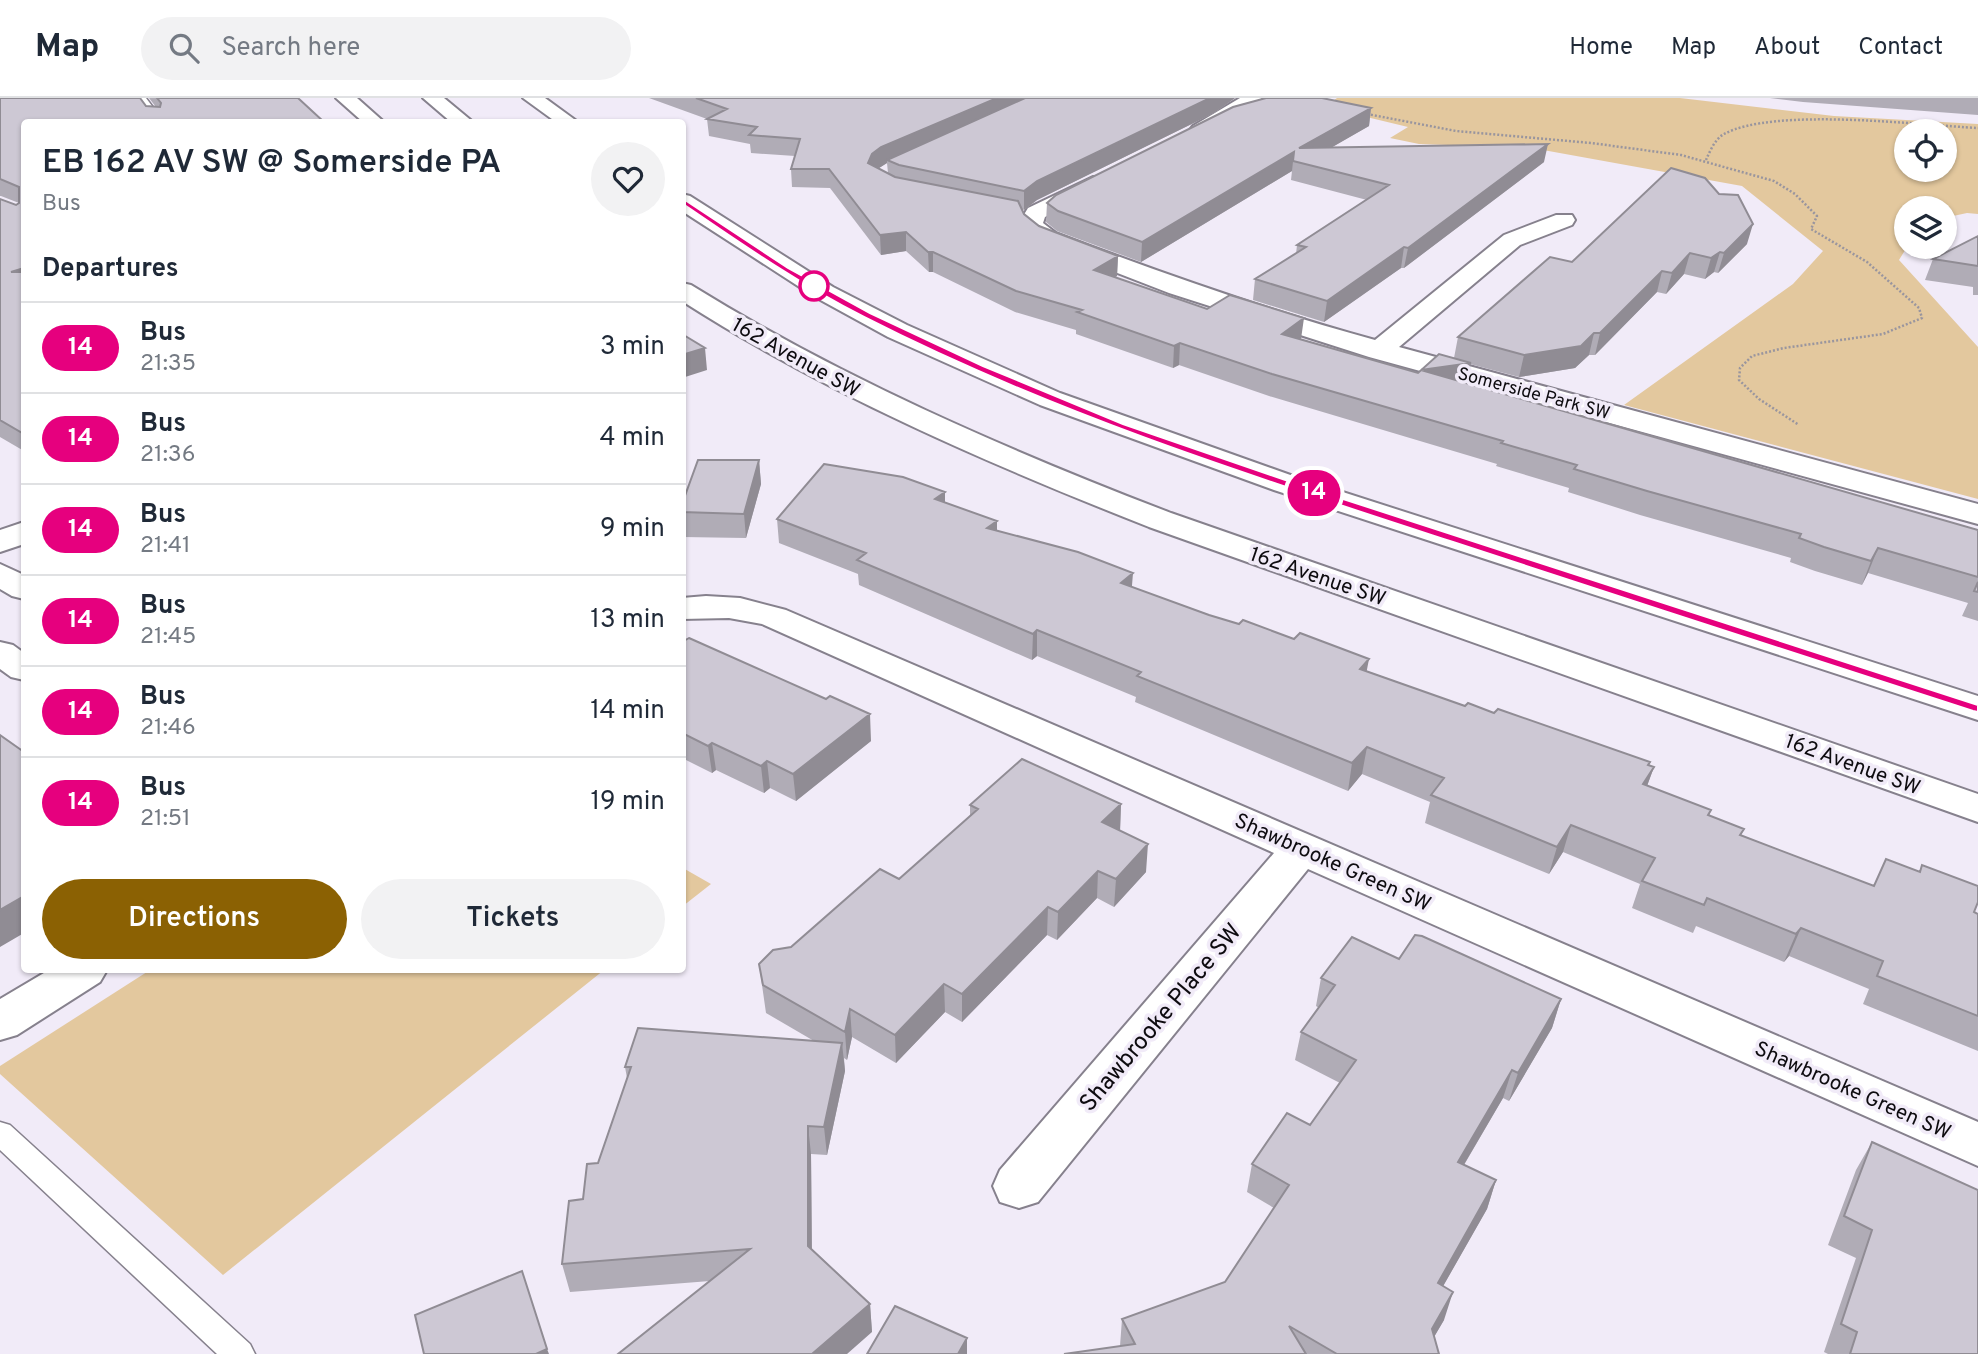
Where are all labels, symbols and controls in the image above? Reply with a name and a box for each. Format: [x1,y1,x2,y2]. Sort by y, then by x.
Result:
search box [141,17,631,80]
text: Map [35,27,99,69]
icon: search [165,29,203,67]
text: Search here [221,32,360,65]
text: Home [1569,33,1633,63]
text: Map [1671,33,1716,63]
text: About [1754,33,1820,63]
text: Contact [1858,33,1943,63]
map controls [1894,119,1957,259]
button: locate [1894,119,1957,182]
button: heart [591,142,665,216]
text: EB 162 AV SW @ Somerside PA [42,143,501,185]
text: Bus [42,190,81,219]
button: layers [1894,196,1957,259]
text: Departures [42,253,179,286]
unlabelled marker [799,271,829,301]
street label: 162 Avenue SW [727,312,864,405]
text: Bus [140,317,186,350]
text: 3 min [600,331,665,364]
text: 14 [68,333,93,363]
text: 21:35 [140,350,196,379]
street label: Somerside Park SW [1455,363,1612,426]
text: Bus [140,408,186,441]
text: 4 min [599,422,665,455]
text: 14 [68,424,93,454]
text: 21:36 [140,441,195,470]
line badge: 14 [1282,470,1346,516]
text: 14 [1301,478,1327,508]
text: Bus [140,499,186,532]
text: 9 min [600,513,665,546]
text: 14 [68,515,93,545]
text: 21:41 [140,532,191,561]
street label: 162 Avenue SW [1246,541,1389,613]
text: Bus [140,590,186,623]
text: 13 min [590,604,665,637]
text: 14 [68,606,93,636]
text: 21:45 [140,623,196,652]
text: Bus [140,681,186,714]
text: 14 min [590,695,665,728]
text: 14 [68,697,93,727]
text: 21:46 [140,714,196,743]
street label: 162 Avenue SW [1781,728,1924,802]
text: Bus [140,772,186,805]
text: 19 min [590,786,665,819]
text: 14 [68,788,93,818]
text: 21:51 [140,805,191,834]
street label: Shawbrooke Green SW [1230,808,1435,919]
button: Directions [42,879,347,959]
button: Tickets [361,879,665,959]
street label: Shawbrooke Place SW [1074,918,1249,1119]
street label: Shawbrooke Green SW [1750,1036,1955,1147]

